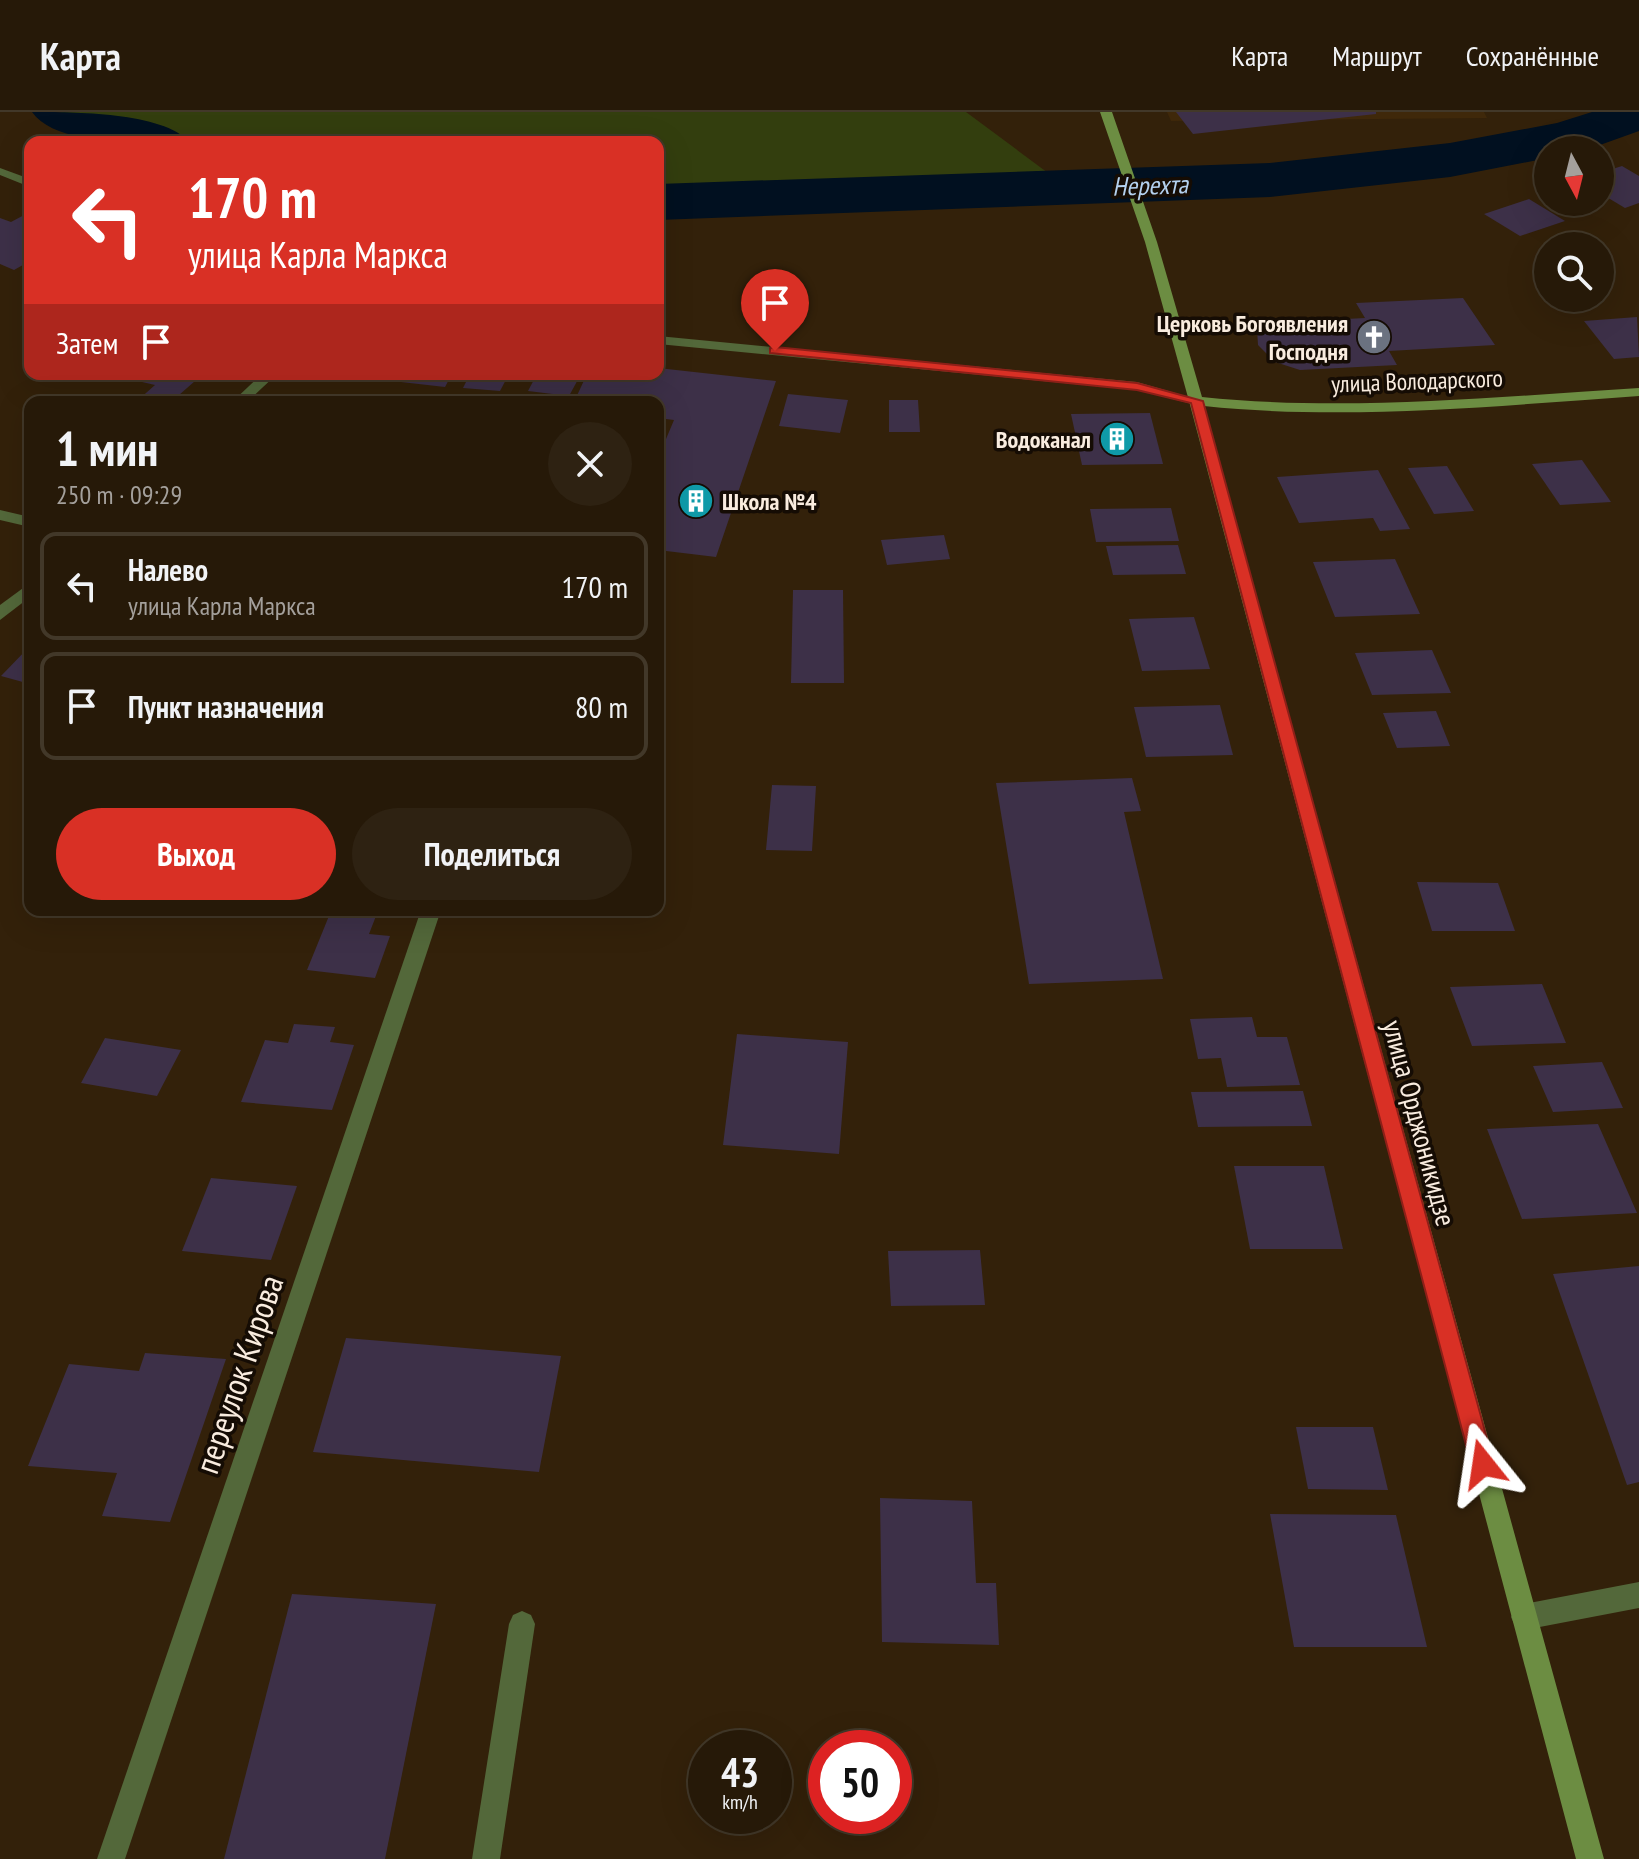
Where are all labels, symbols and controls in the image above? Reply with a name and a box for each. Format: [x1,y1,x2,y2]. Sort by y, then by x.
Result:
text: Карта [40,31,121,80]
text: Карта [1231,37,1288,74]
text: Маршрут [1332,37,1422,74]
text: Сохранённые [1466,37,1599,74]
north arrow [1534,136,1614,216]
map controls [1534,136,1614,312]
text: 170 m [188,161,317,233]
water label: Нерехта [1112,167,1190,203]
icon: left [56,168,160,272]
text: улица Карла Маркса [188,231,448,278]
button: search [1534,232,1614,312]
pin [741,269,809,351]
icon: arrive [753,281,797,325]
place label: Церковь Богоявления Господня [1157,308,1348,367]
church icon: Церковь Богоявления Господня [1355,318,1393,356]
icon: arrive [134,320,178,364]
text: Затем [56,323,118,362]
street label: улица Володарского [1331,363,1503,399]
text: 1 мин [56,417,158,479]
building icon: Водоканал [1098,420,1136,458]
button: close [548,422,632,506]
place label: Водоканал [996,424,1091,455]
text: 250 m · 09:29 [56,478,182,511]
building icon: Школа №4 [677,482,715,520]
place label: Школа №4 [722,486,817,517]
text: Налево [128,550,208,589]
icon: left [60,564,104,608]
text: 170 m [562,567,628,606]
text: улица Карла Маркса [128,589,316,622]
icon: arrive [60,684,104,728]
text: Пункт назначения [128,687,324,726]
text: 80 m [575,687,628,726]
button: Выход [56,808,336,900]
button: Поделиться [352,808,632,900]
street label: улица Орджоникидзе [1375,1016,1465,1230]
street label: переулок Кирова [184,1269,292,1479]
position arrow [1441,1422,1525,1506]
speed limit sign: 50 [808,1730,912,1834]
text: 43 [721,1746,759,1798]
text: km/h [722,1789,758,1815]

